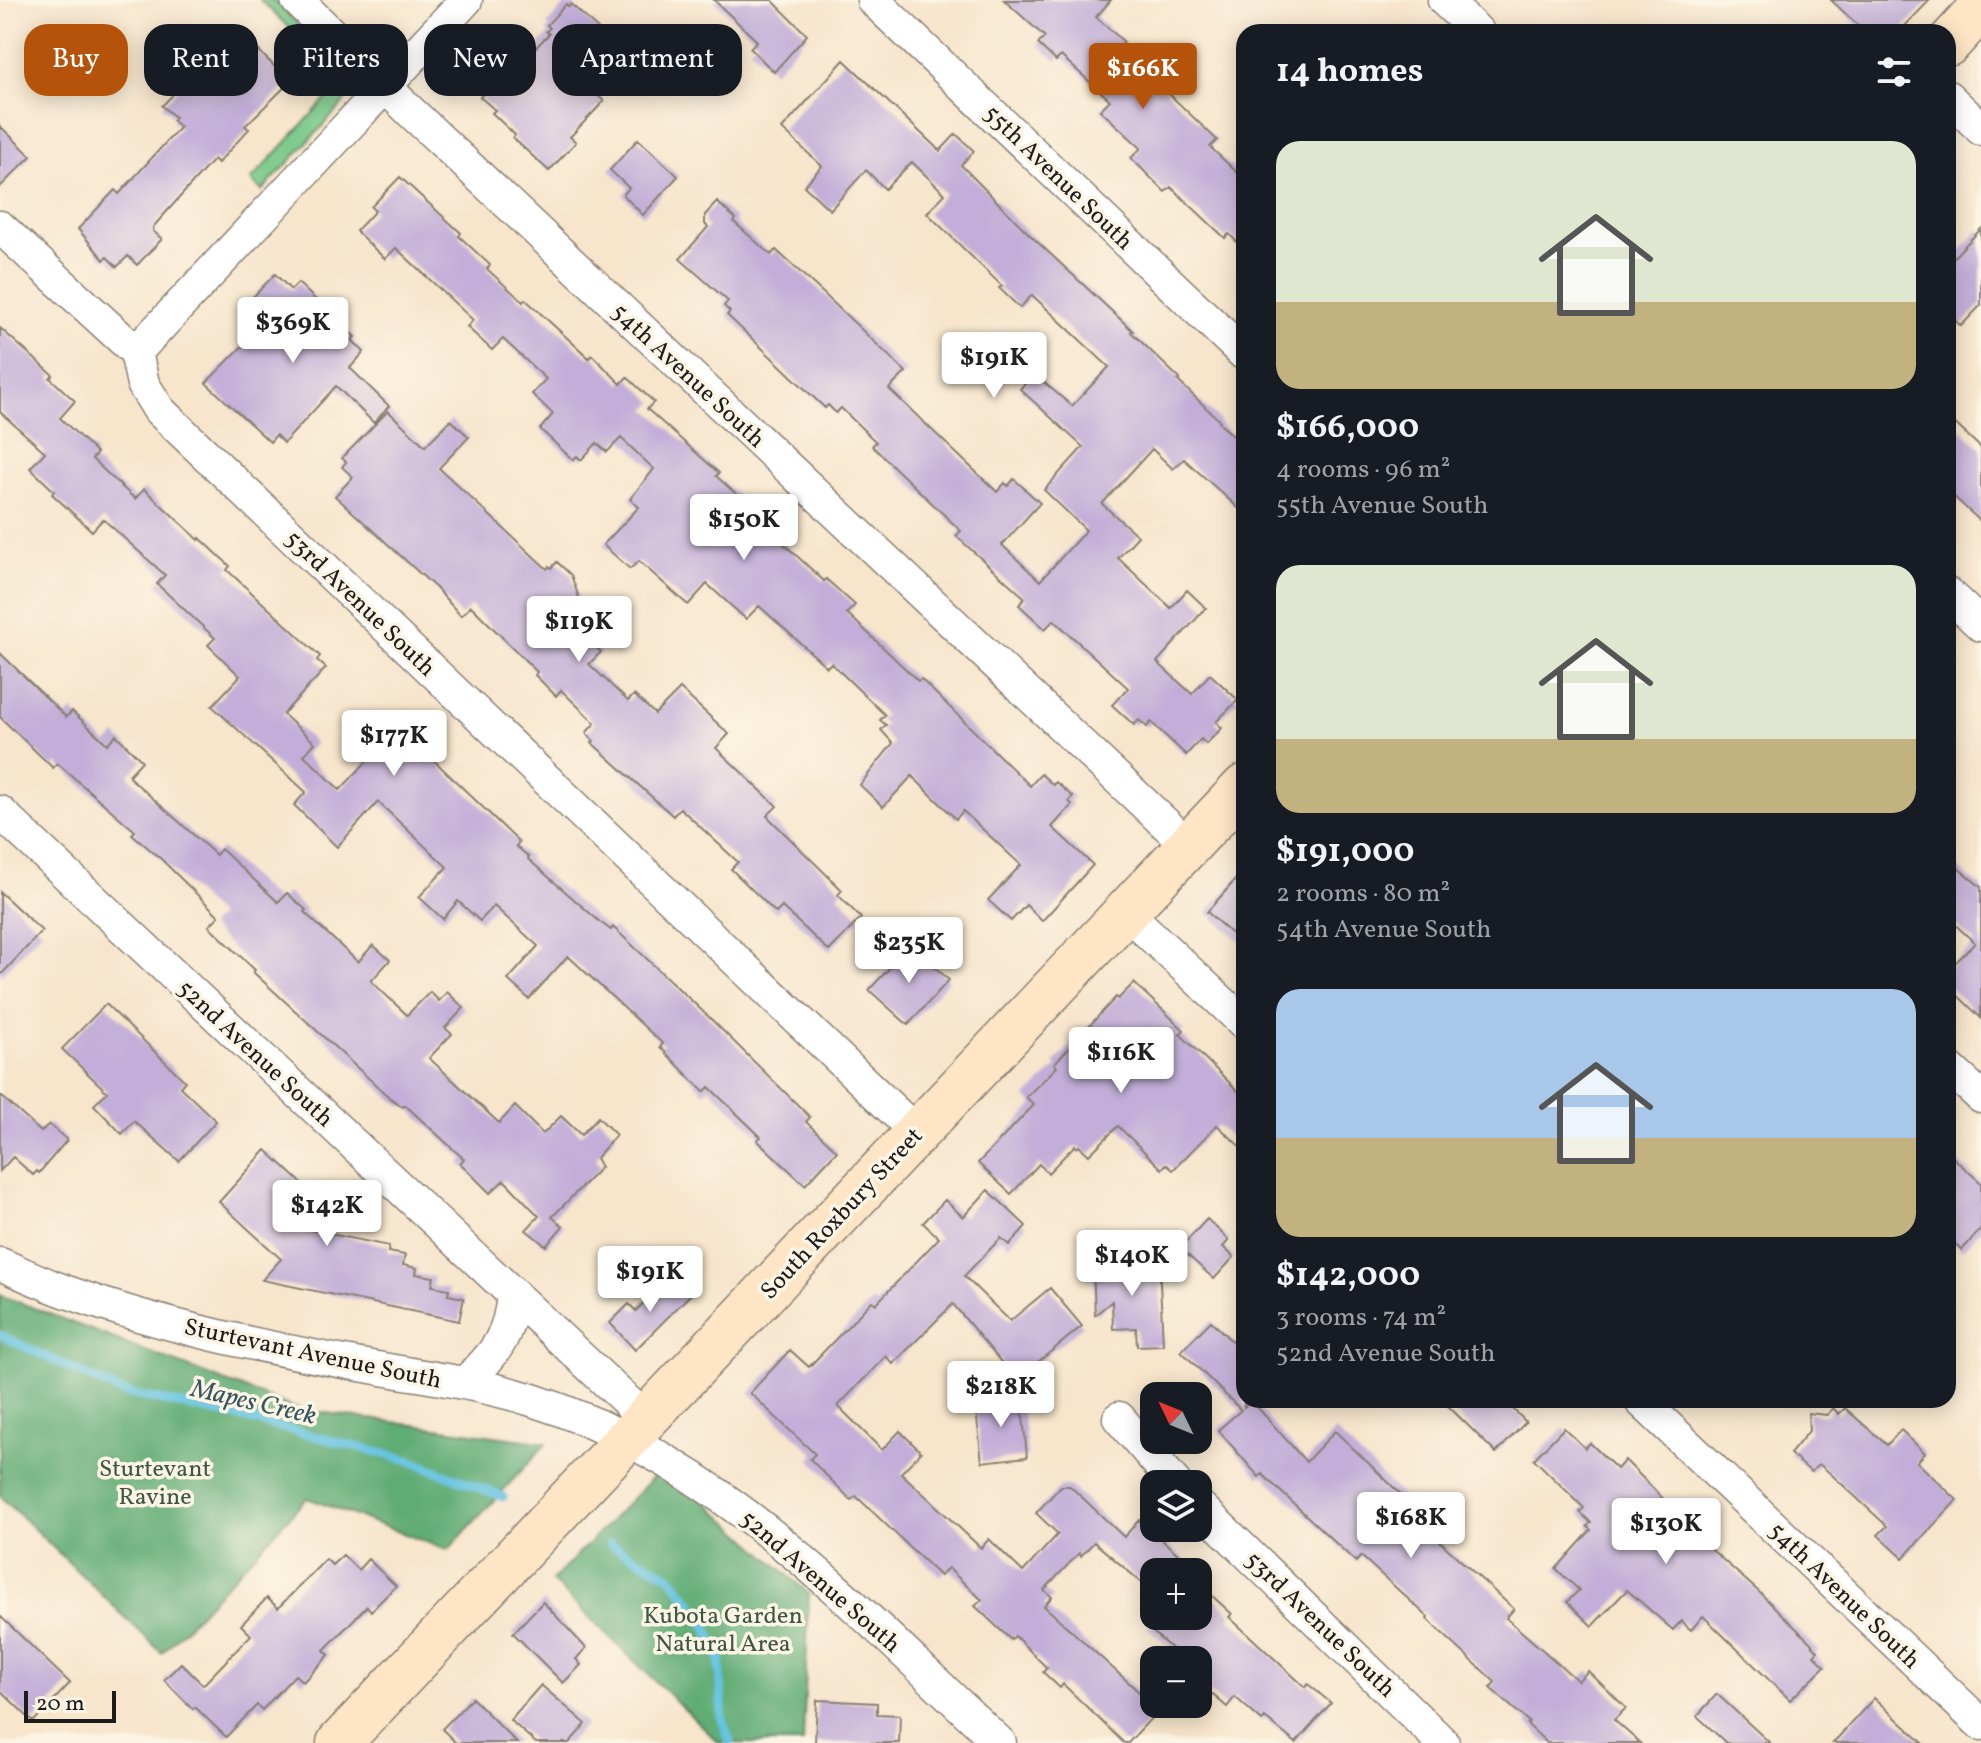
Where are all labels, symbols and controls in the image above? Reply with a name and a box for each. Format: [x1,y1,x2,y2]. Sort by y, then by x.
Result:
chip: Buy [24,24,128,96]
chip: Rent [144,24,258,96]
chip: Filters [274,24,408,96]
chip: New [424,24,536,96]
chip: Apartment [552,24,742,96]
pin: $166K [1087,43,1199,111]
text: 14 homes [1276,49,1423,96]
icon: filters [1872,50,1916,94]
text: $166K [1107,51,1179,87]
street label: 55th Avenue South [975,98,1140,259]
icon: home [1524,193,1668,337]
street label: 54th Avenue South [603,296,772,457]
pin: $369K [237,297,349,365]
text: $369K [255,305,331,341]
pin: $191K [938,332,1050,400]
text: $191K [960,340,1028,376]
text: $166,000 [1276,405,1419,452]
text: 4 rooms · 96 m² [1276,452,1450,488]
text: 55th Avenue South [1276,488,1489,524]
pin: $150K [688,494,800,562]
text: $150K [708,502,780,538]
street label: 53rd Avenue South [277,523,443,685]
pin: $119K [523,596,635,664]
text: $119K [545,604,613,640]
icon: home [1524,617,1668,761]
pin: $177K [338,710,450,778]
text: $177K [360,718,428,754]
text: $191,000 [1276,829,1414,876]
text: 2 rooms · 80 m² [1276,876,1450,912]
text: 54th Avenue South [1276,912,1492,948]
pin: $235K [853,917,965,985]
text: $235K [873,925,945,961]
street label: 52nd Avenue South [169,973,340,1136]
pin: $116K [1065,1027,1177,1095]
text: $116K [1087,1035,1155,1071]
icon: home [1524,1041,1668,1185]
street label: South Roxbury Street [753,1121,931,1308]
pin: $142K [271,1180,383,1248]
text: $142K [290,1188,364,1224]
pin: $140K [1076,1230,1188,1298]
text: $140K [1094,1238,1170,1274]
pin: $191K [594,1246,706,1314]
text: $142,000 [1276,1253,1420,1300]
text: $191K [616,1254,684,1290]
text: 3 rooms · 74 m² [1276,1300,1446,1336]
street label: Sturtevant Avenue South [181,1311,444,1399]
text: 52nd Avenue South [1276,1336,1496,1372]
pin: $218K [945,1361,1057,1429]
text: $218K [965,1369,1037,1405]
water label: Mapes Creek [187,1371,320,1435]
north arrow [1140,1382,1212,1454]
map controls [1140,1382,1212,1718]
park label: Sturtevant Ravine [99,1453,211,1515]
button: layers [1140,1470,1212,1542]
pin: $168K [1355,1492,1467,1560]
pin: $130K [1610,1498,1722,1566]
text: $168K [1375,1500,1447,1536]
street label: 52nd Avenue South [732,1503,907,1662]
text: $130K [1630,1506,1702,1542]
street label: 54th Avenue South [1760,1515,1927,1678]
street label: 53rd Avenue South [1237,1544,1403,1706]
button: + [1140,1558,1212,1630]
park label: Kubota Garden Natural Area [643,1600,803,1662]
button: − [1140,1646,1212,1718]
scale bar [24,1687,116,1723]
text: 20 m [36,1689,85,1720]

